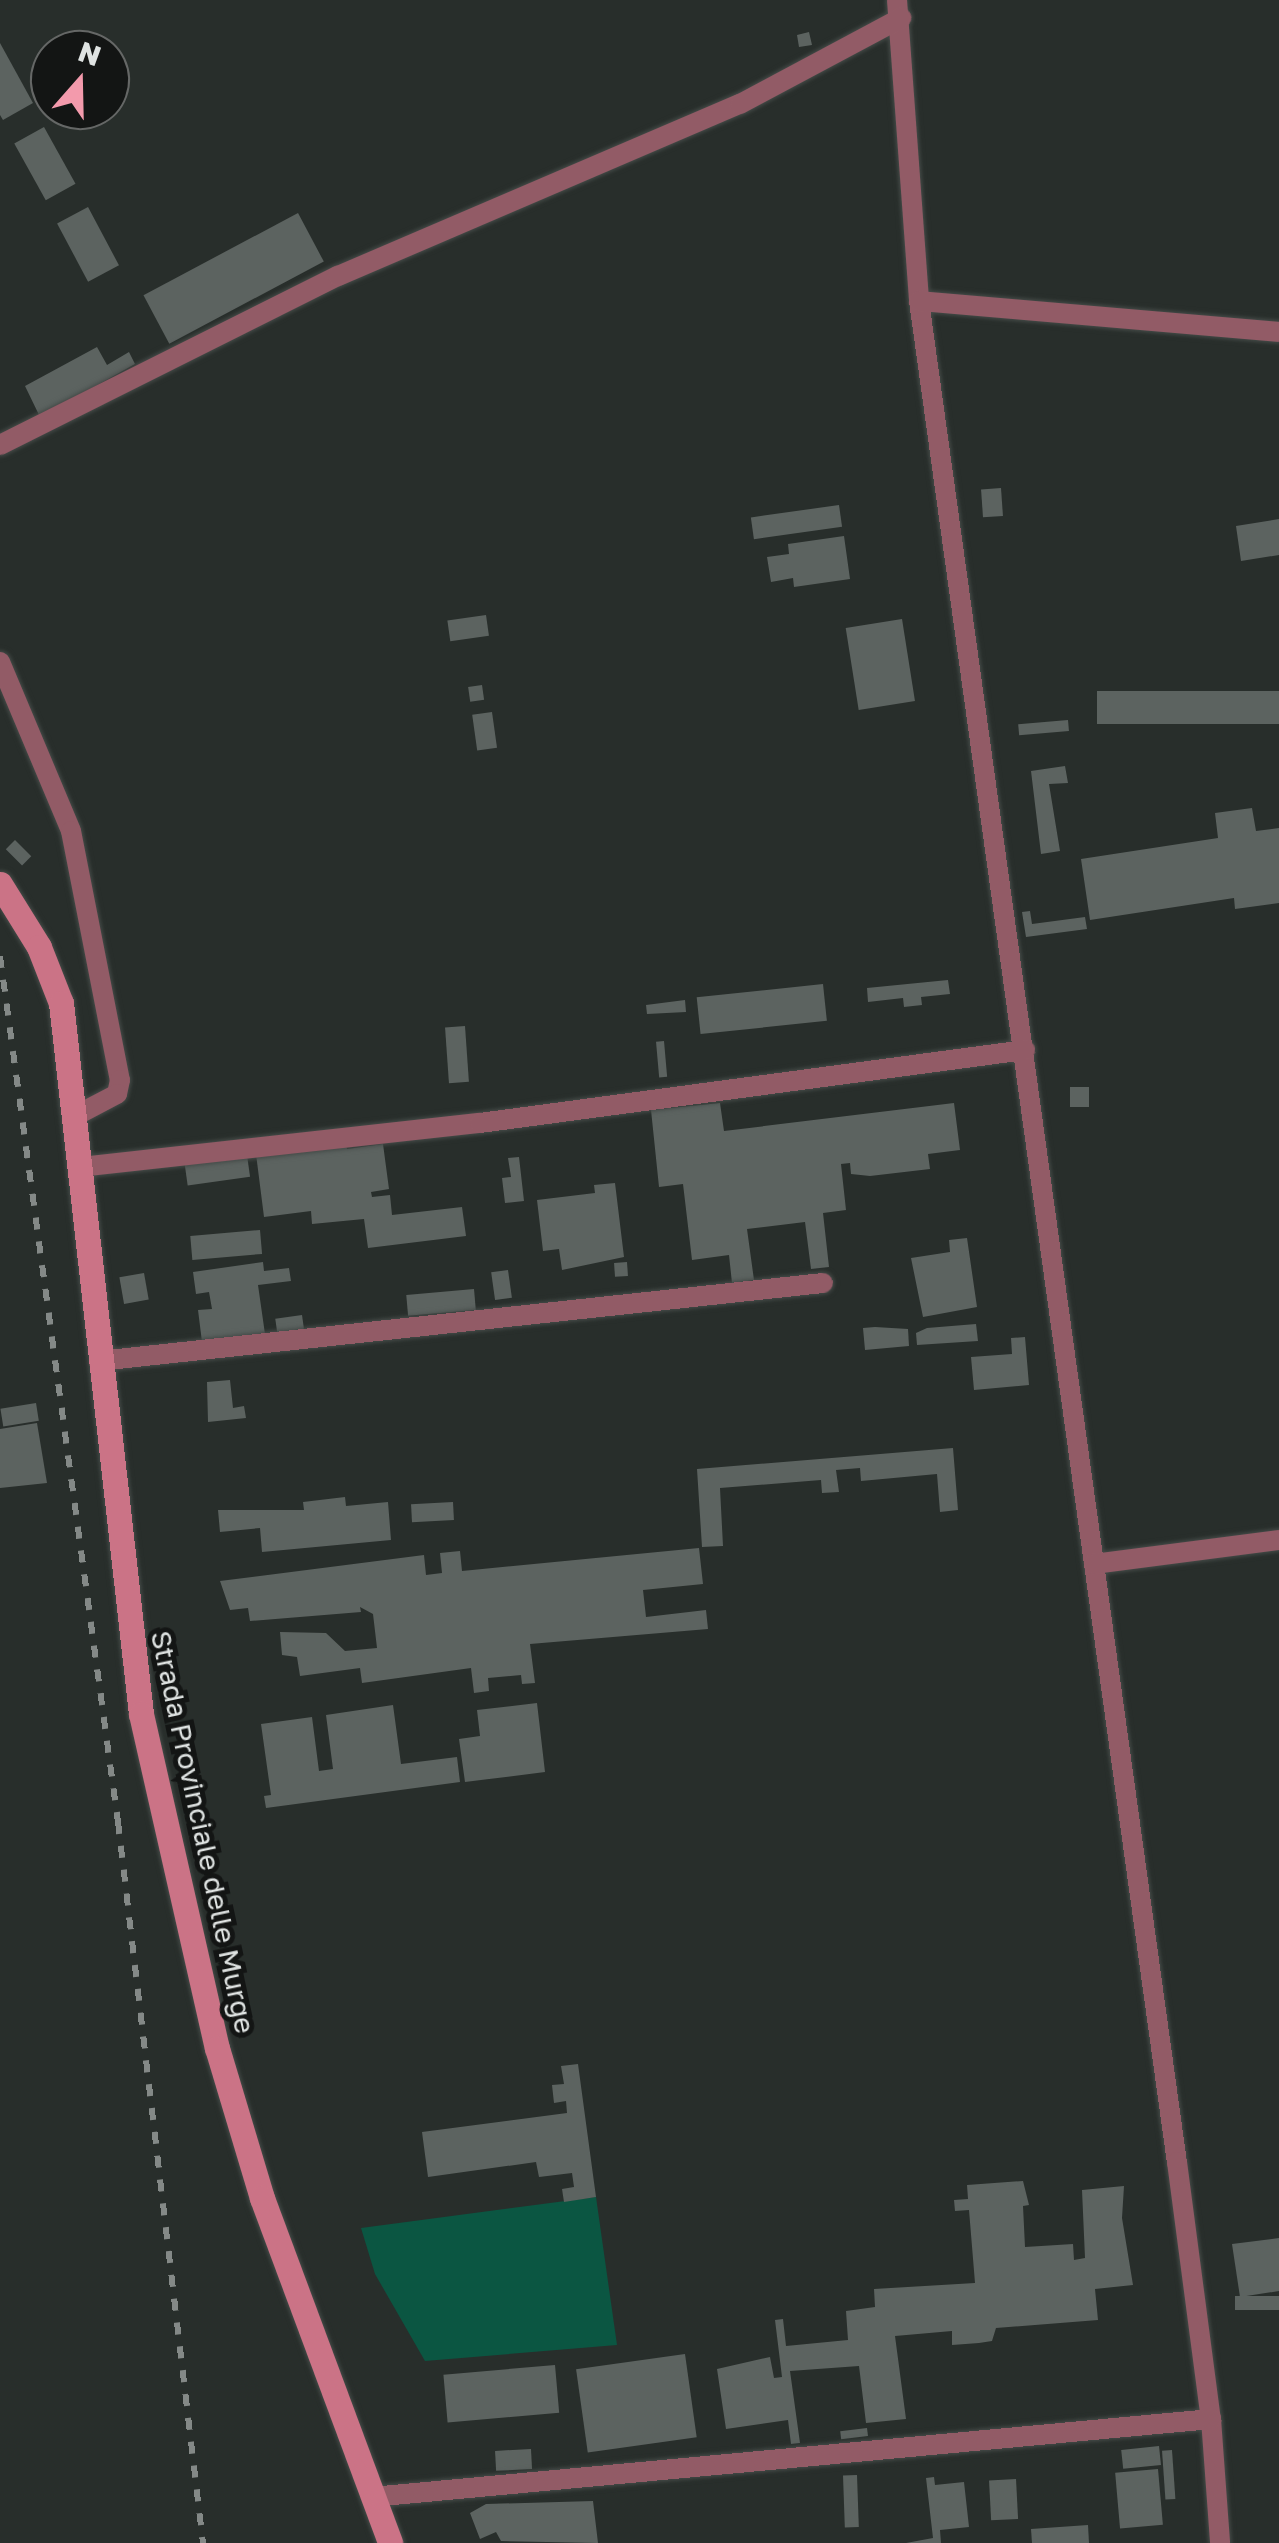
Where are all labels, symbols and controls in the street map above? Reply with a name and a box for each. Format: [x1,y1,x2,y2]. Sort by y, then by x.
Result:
north arrow [30,30,130,130]
text: N [74,34,105,72]
street label: Strada Provinciale delle Murge [144,1628,262,2036]

